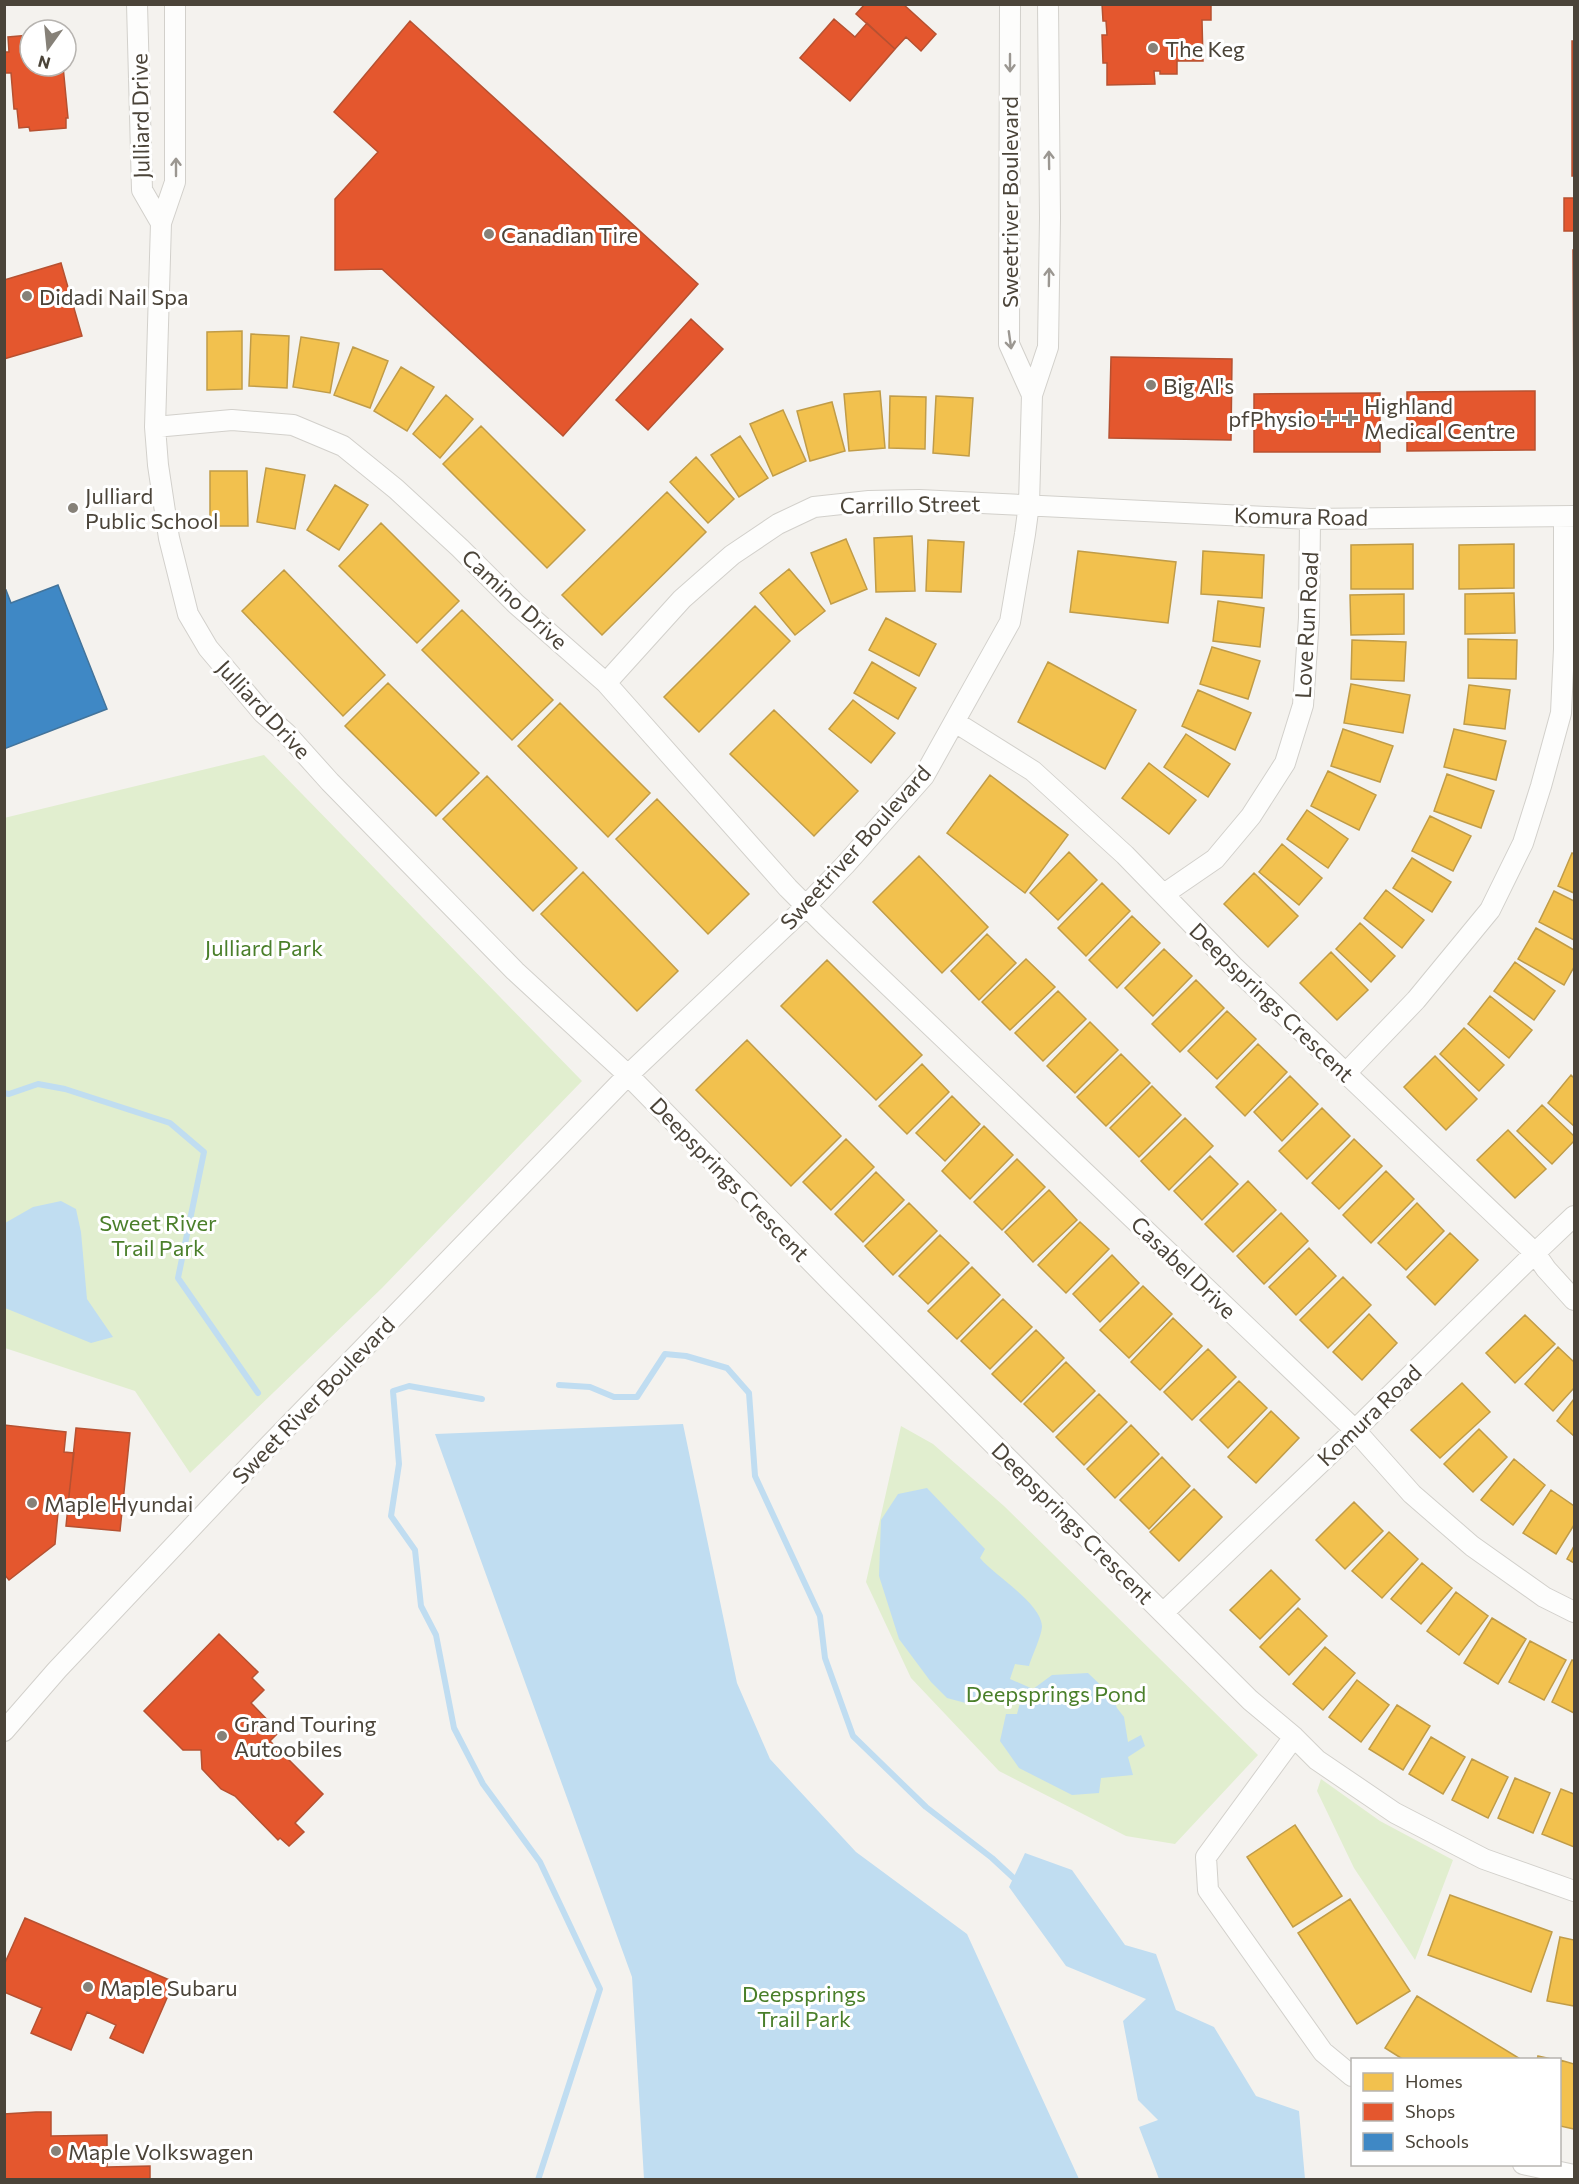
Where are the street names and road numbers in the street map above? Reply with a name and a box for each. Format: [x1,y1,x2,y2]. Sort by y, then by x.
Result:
street label: Julliard Drive [125,53,155,179]
street label: Sweetriver Boulevard [996,96,1023,308]
street label: Carrillo Street [840,489,980,519]
street label: Komura Road [1234,501,1368,531]
street label: Camino Drive [457,543,573,655]
street label: Love Run Road [1289,551,1323,699]
street label: Julliard Drive [211,654,317,764]
street label: Sweetriver Boulevard [774,759,936,935]
street label: Deepsprings Crescent [1184,917,1360,1087]
street label: Deepsprings Crescent [645,1091,815,1267]
street label: Casabel Drive [1126,1210,1242,1324]
street label: Sweet River Boulevard [226,1311,400,1489]
street label: Komura Road [1311,1359,1427,1471]
street label: Deepsprings Crescent [987,1437,1159,1609]

